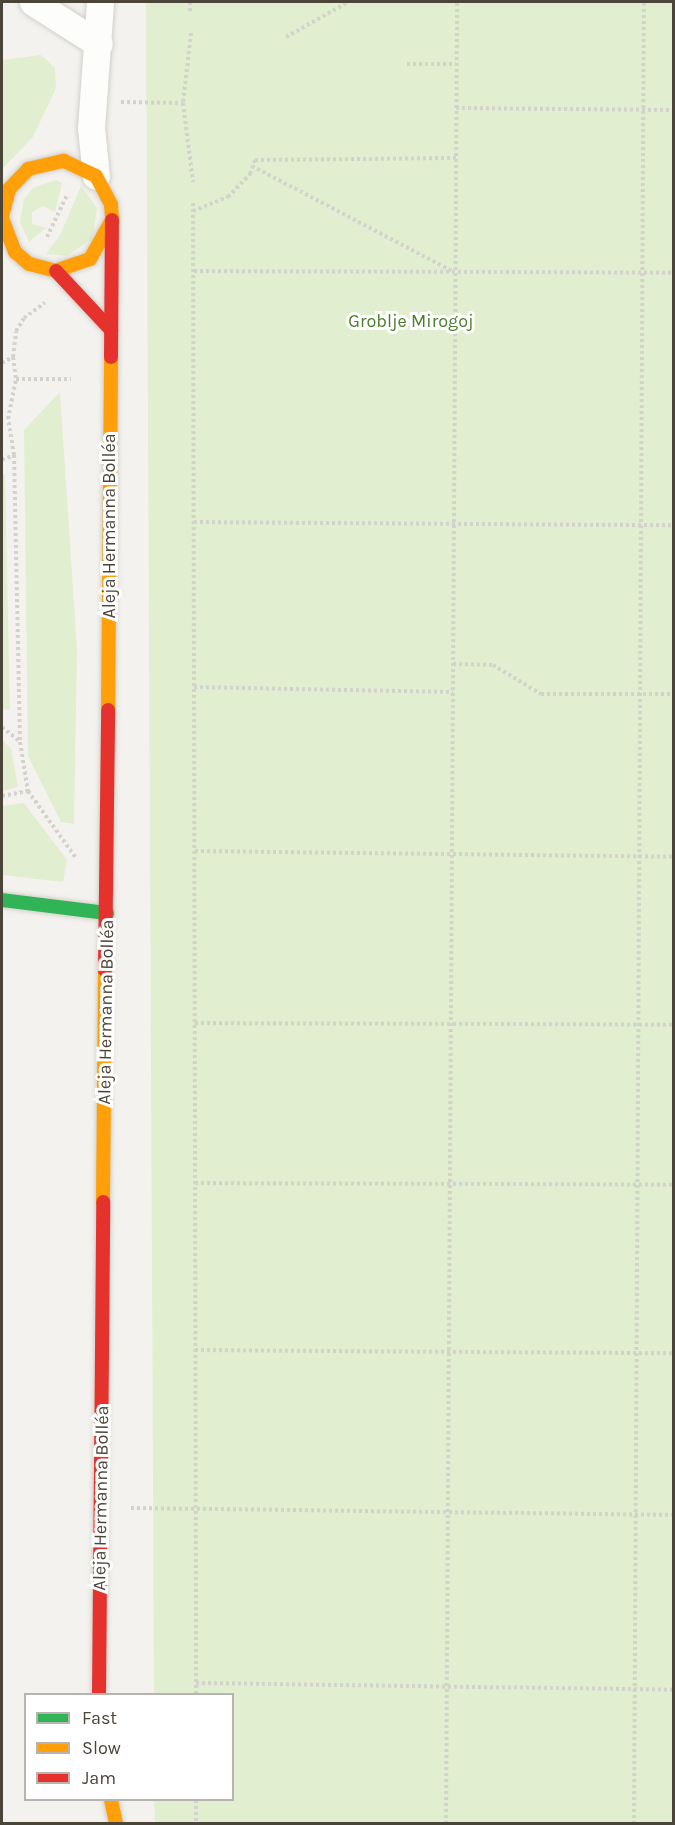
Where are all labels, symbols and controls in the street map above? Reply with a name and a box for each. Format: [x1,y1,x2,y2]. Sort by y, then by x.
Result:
park label: Groblje Mirogoj [348,310,474,332]
street label: Aleja Hermanna Bolléa [98,433,120,619]
street label: Aleja Hermanna Bolléa [94,919,118,1105]
street label: Aleja Hermanna Bolléa [89,1405,113,1591]
legend [24,1693,234,1801]
text: Fast [82,1707,117,1729]
text: Slow [82,1737,121,1759]
text: Jam [82,1767,116,1789]

